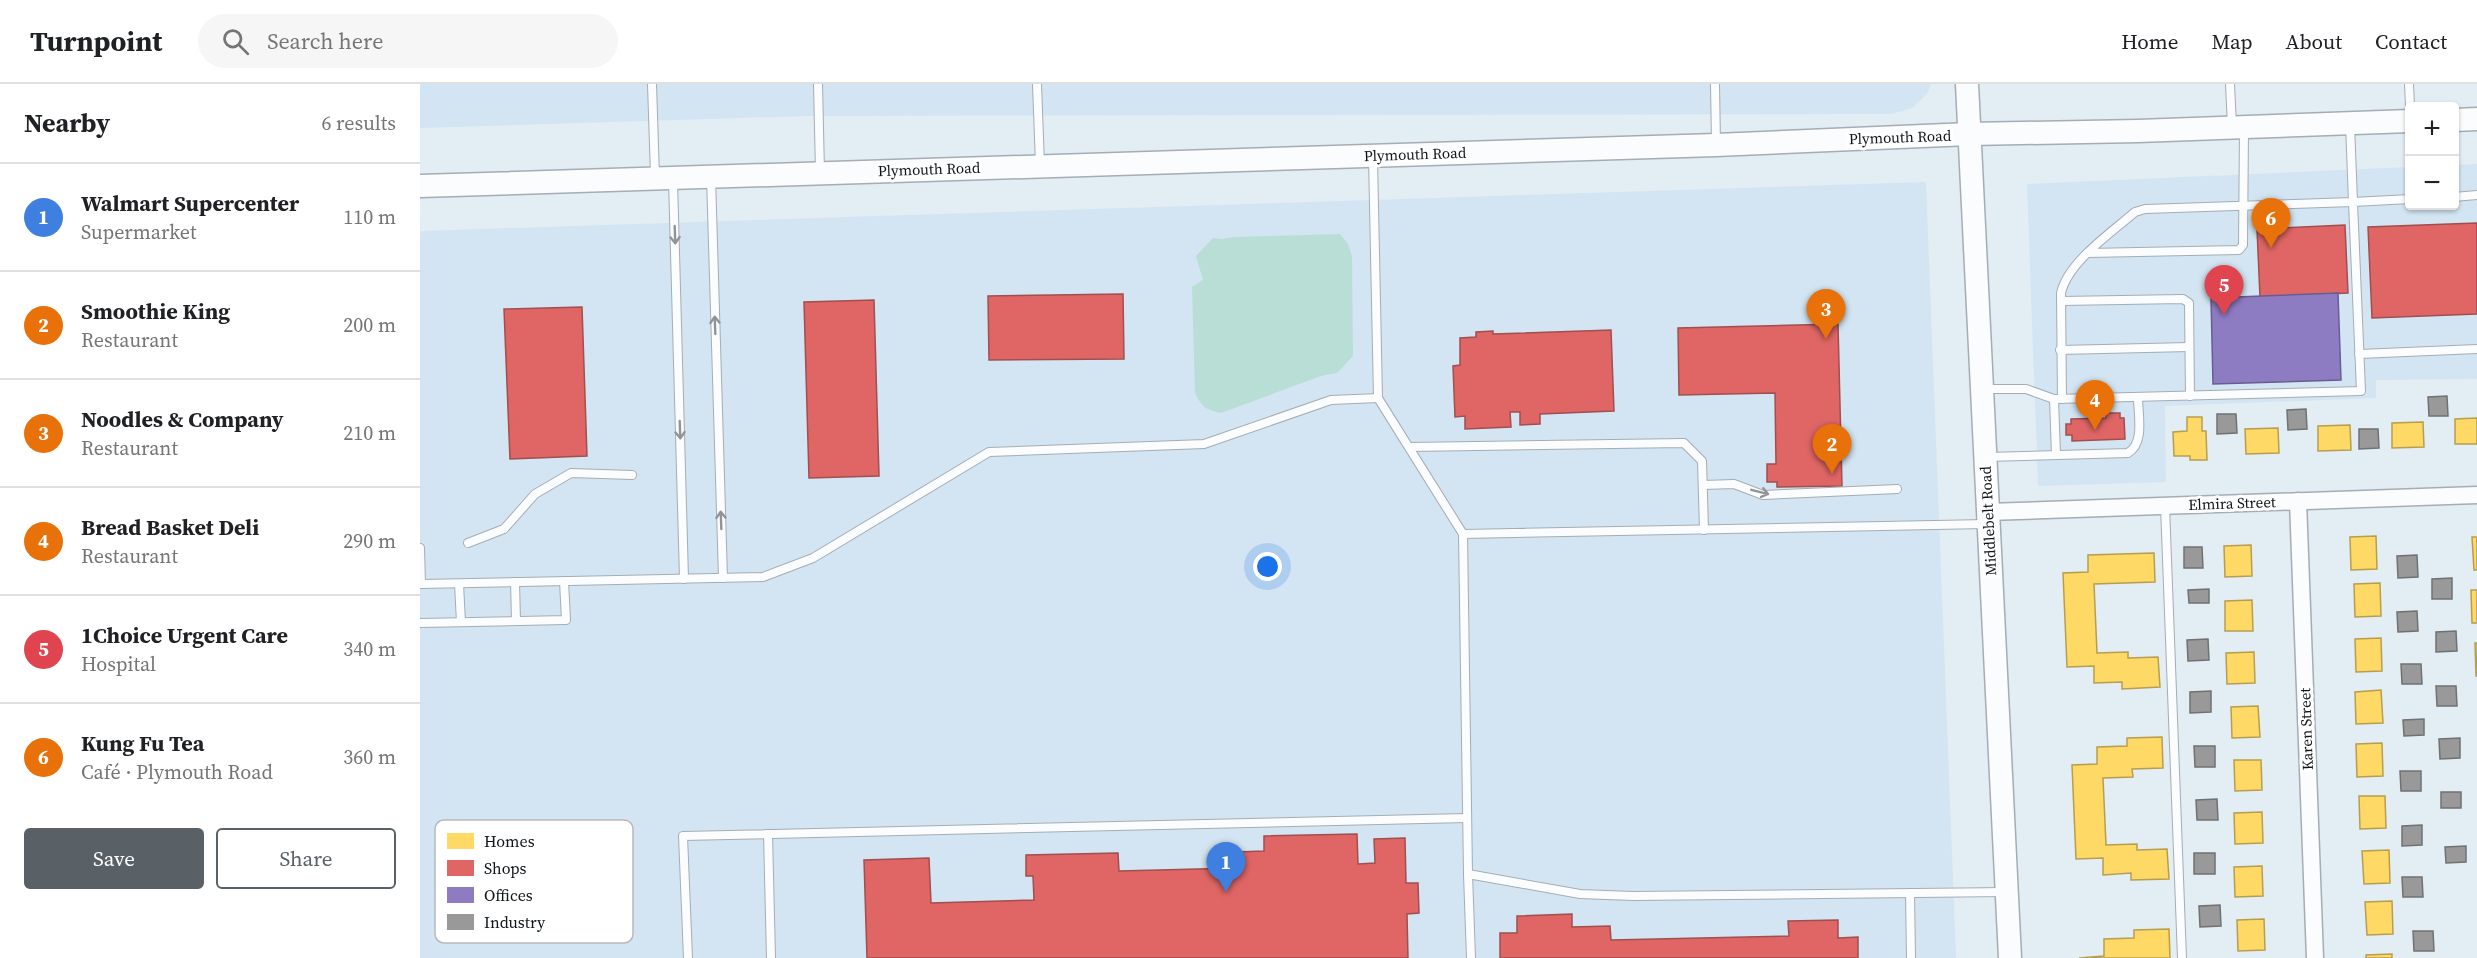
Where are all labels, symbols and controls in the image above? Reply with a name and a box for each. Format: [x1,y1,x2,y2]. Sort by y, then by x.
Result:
search box [198,14,618,68]
text: Turnpoint [30,22,162,60]
icon: search [219,25,252,58]
text: Search here [267,26,383,56]
text: Home [2121,27,2179,56]
text: Map [2212,27,2253,56]
text: About [2286,27,2342,56]
text: Contact [2375,27,2447,56]
map controls [2405,102,2459,210]
button: + [2405,102,2459,156]
text: Nearby [24,105,110,141]
text: 6 results [321,109,396,137]
street label: Plymouth Road [1848,125,1952,149]
street label: Plymouth Road [1363,142,1467,166]
button: − [2405,156,2459,210]
street label: Plymouth Road [877,157,981,181]
text: Walmart Supercenter [81,188,299,218]
pin: 6 [2252,198,2290,248]
text: 1 [38,203,49,231]
text: 110 m [343,203,396,231]
text: Supermarket [81,218,196,246]
one-way arrow [669,225,680,245]
pin: 5 [2204,266,2244,315]
pin: 3 [1806,290,1846,339]
text: Smoothie King [81,296,230,326]
text: 2 [38,311,49,339]
text: 200 m [343,311,396,339]
one-way arrow [709,315,721,335]
text: Restaurant [81,326,178,354]
pin: 4 [2076,380,2114,430]
text: Noodles & Company [81,404,284,434]
text: 3 [38,419,49,447]
text: 210 m [343,419,396,447]
one-way arrow [674,420,686,440]
pin: 2 [1812,424,1852,474]
text: Restaurant [81,434,178,462]
street label: Middlebelt Road [1975,465,2001,576]
one-way arrow [1750,487,1769,499]
street label: Elmira Street [2188,491,2276,515]
one-way arrow [715,510,726,530]
text: Bread Basket Deli [81,512,259,542]
text: 4 [38,527,49,555]
text: 290 m [343,527,396,555]
text: Restaurant [81,542,178,570]
your location [1253,552,1282,581]
text: 1Choice Urgent Care [81,620,288,650]
text: 5 [38,635,49,663]
text: 340 m [343,635,396,663]
text: Hospital [81,650,156,678]
street label: Karen Street [2294,687,2318,771]
text: Kung Fu Tea [81,728,204,758]
text: 6 [38,743,49,771]
text: 360 m [343,743,396,771]
text: Café · Plymouth Road [81,758,273,786]
legend [435,820,633,943]
button: Save [24,828,204,889]
button: Share [216,828,396,889]
text: Homes [484,830,535,852]
pin: 1 [1206,842,1246,892]
text: Shops [484,857,527,879]
text: Offices [484,884,533,906]
text: Industry [484,911,546,933]

